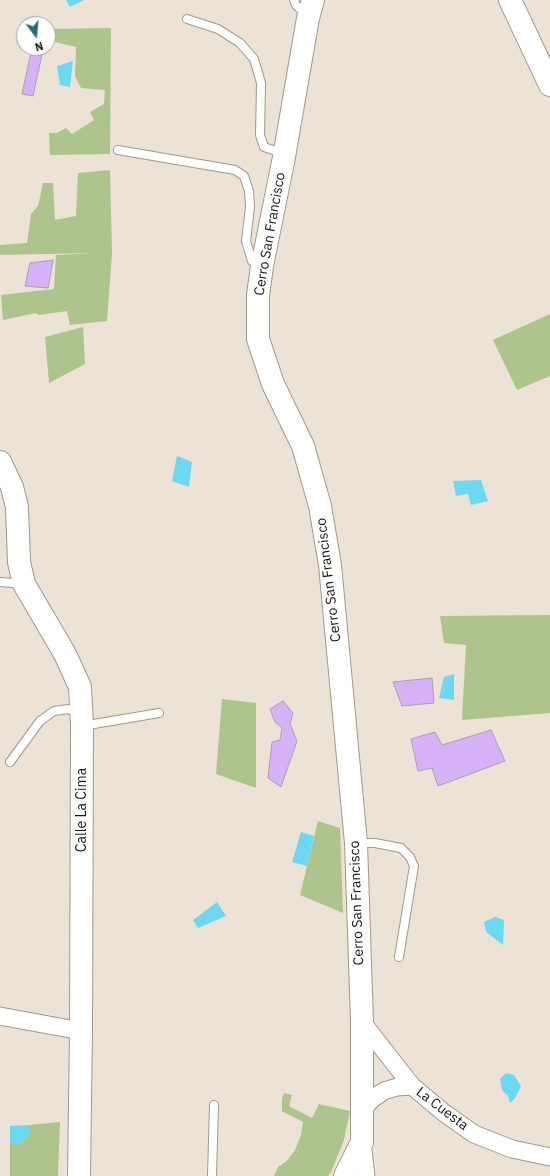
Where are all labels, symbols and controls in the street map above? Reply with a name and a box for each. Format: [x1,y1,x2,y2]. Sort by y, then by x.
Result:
north arrow [16,16,56,56]
text: N [33,39,45,54]
street label: Cerro San Francisco [251,171,289,297]
street label: Cerro San Francisco [313,517,345,643]
street label: Calle La Cima [74,768,90,852]
street label: Cerro San Francisco [346,840,368,966]
street label: La Cuesta [412,1084,472,1134]

